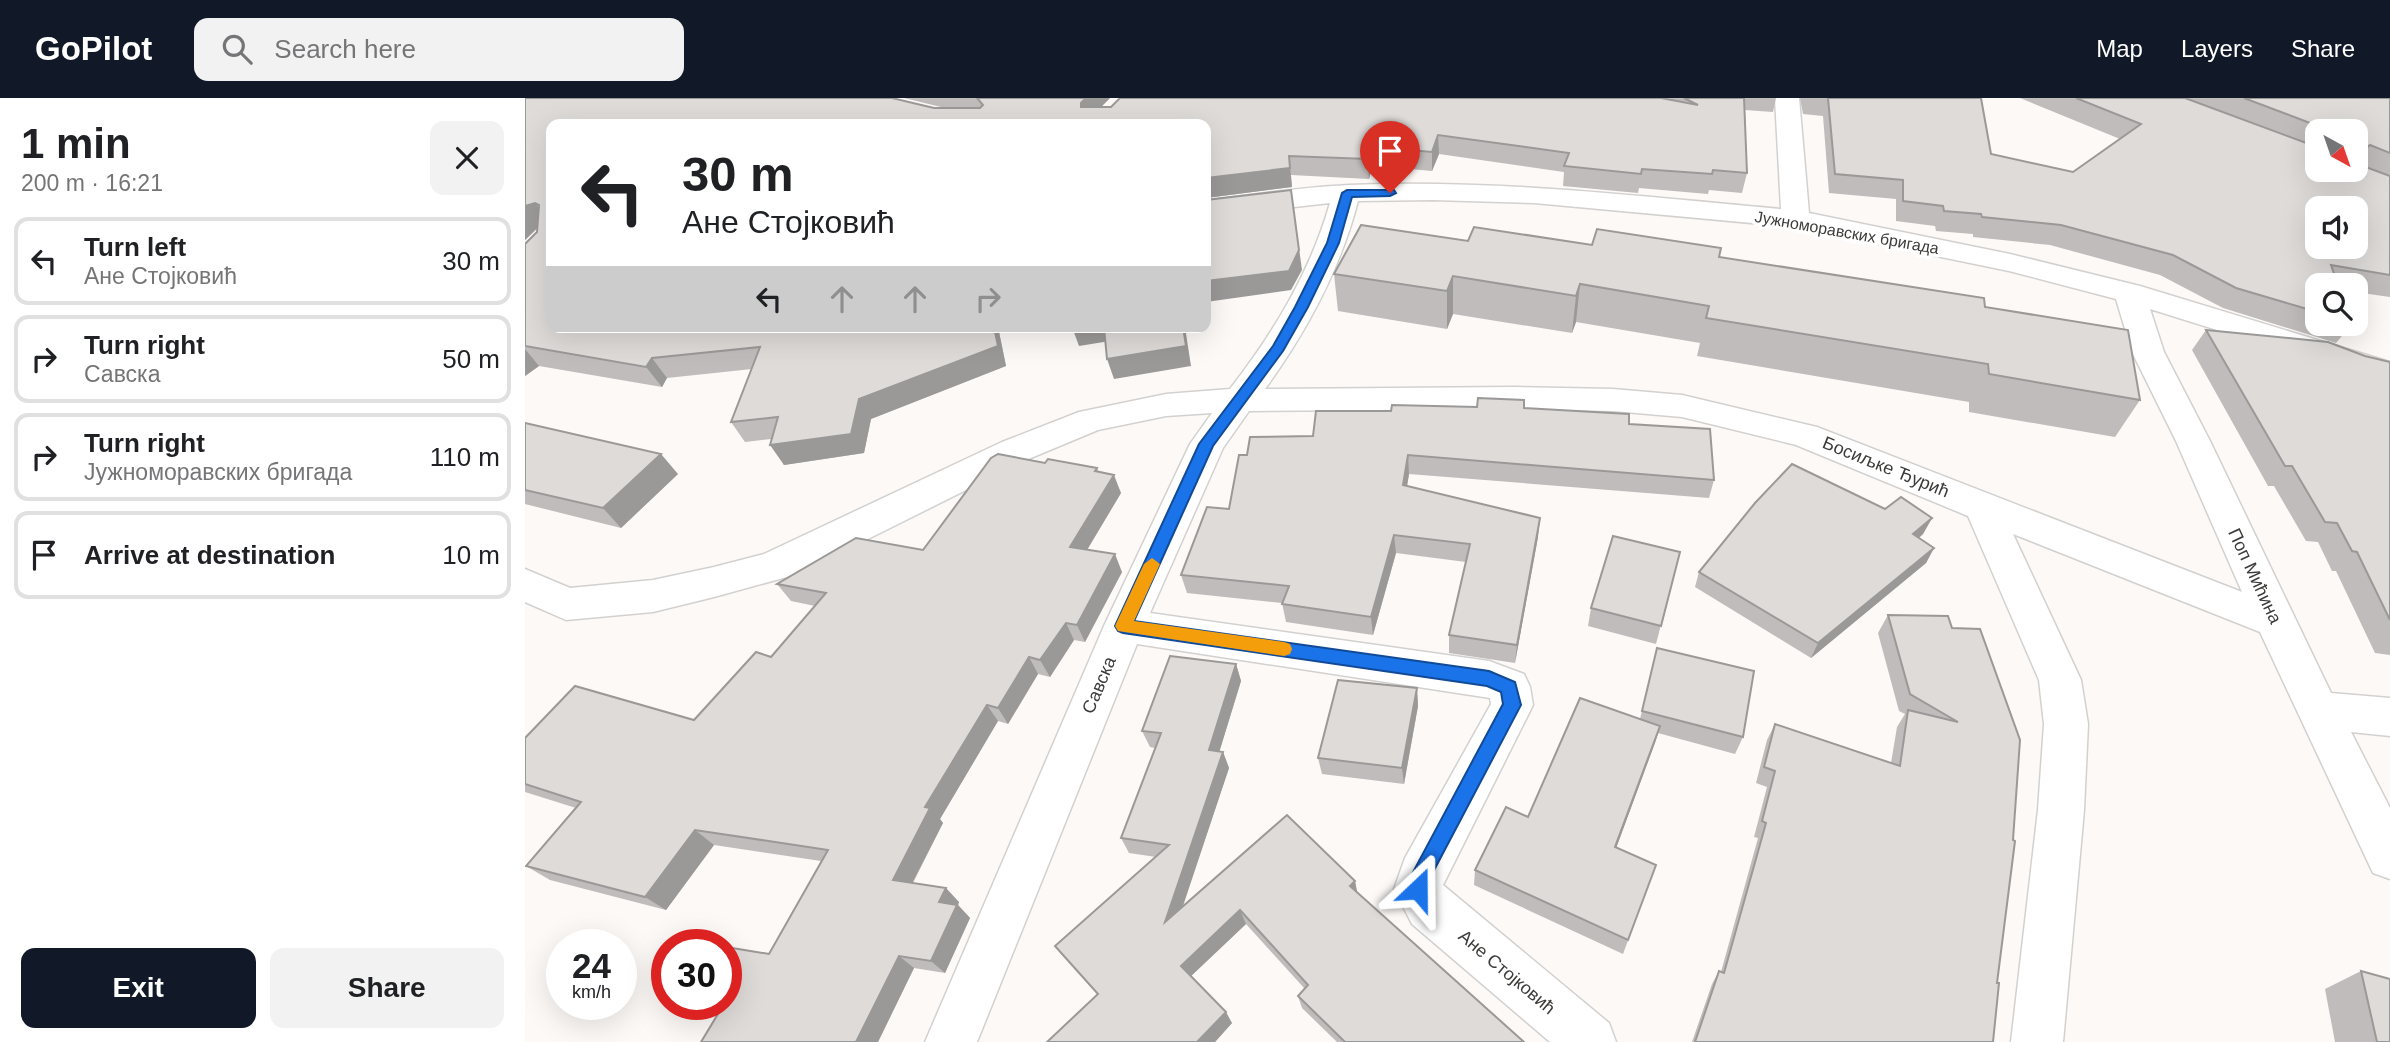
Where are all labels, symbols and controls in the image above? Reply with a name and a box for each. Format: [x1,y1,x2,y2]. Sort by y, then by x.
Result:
search box [194,18,684,81]
text: GoPilot [35,30,152,67]
icon: search [218,30,256,68]
text: Search here [274,34,416,64]
text: Map [2096,35,2143,62]
text: Layers [2181,35,2253,62]
text: Share [2291,35,2355,62]
north arrow [2305,119,2368,182]
map controls [2305,119,2368,336]
text: 1 min [21,120,131,167]
button: close [430,121,504,195]
pin [1360,121,1420,193]
icon: arrive [1371,132,1409,170]
icon: left [567,147,658,238]
text: 30 m [682,147,794,201]
text: 200 m · 16:21 [21,170,163,196]
button: sound [2305,196,2368,259]
text: Ане Стојковић [682,204,895,240]
street label: Јужноморавских бригада [1754,208,1940,257]
text: Turn left [84,232,186,262]
icon: left [25,242,63,280]
text: 30 m [442,246,500,276]
text: Ане Стојковић [84,263,237,289]
button: search [2305,273,2368,336]
icon: left [750,280,788,318]
icon: ahead [823,280,861,318]
icon: ahead [896,280,934,318]
icon: right [969,280,1007,318]
text: Turn right [84,330,205,360]
icon: right [25,340,63,378]
text: 50 m [442,344,500,374]
text: Савска [84,361,160,387]
text: Turn right [84,428,205,458]
street label: Босиљке Ђурић [1820,432,1952,502]
icon: right [25,438,63,476]
text: 110 m [430,442,500,472]
text: Јужноморавских бригада [84,459,352,485]
street label: Поп Мићина [2224,525,2286,628]
icon: arrive [25,536,63,574]
text: Arrive at destination [84,540,335,570]
text: 10 m [442,540,500,570]
street label: Савска [1078,653,1120,716]
position arrow [1381,852,1455,926]
street label: Ане Стојковић [1455,926,1559,1018]
speed limit sign: 30 [651,929,742,1020]
text: 24 [572,946,611,985]
button: Exit [21,948,256,1028]
button: Share [270,948,504,1028]
text: km/h [572,982,611,1002]

